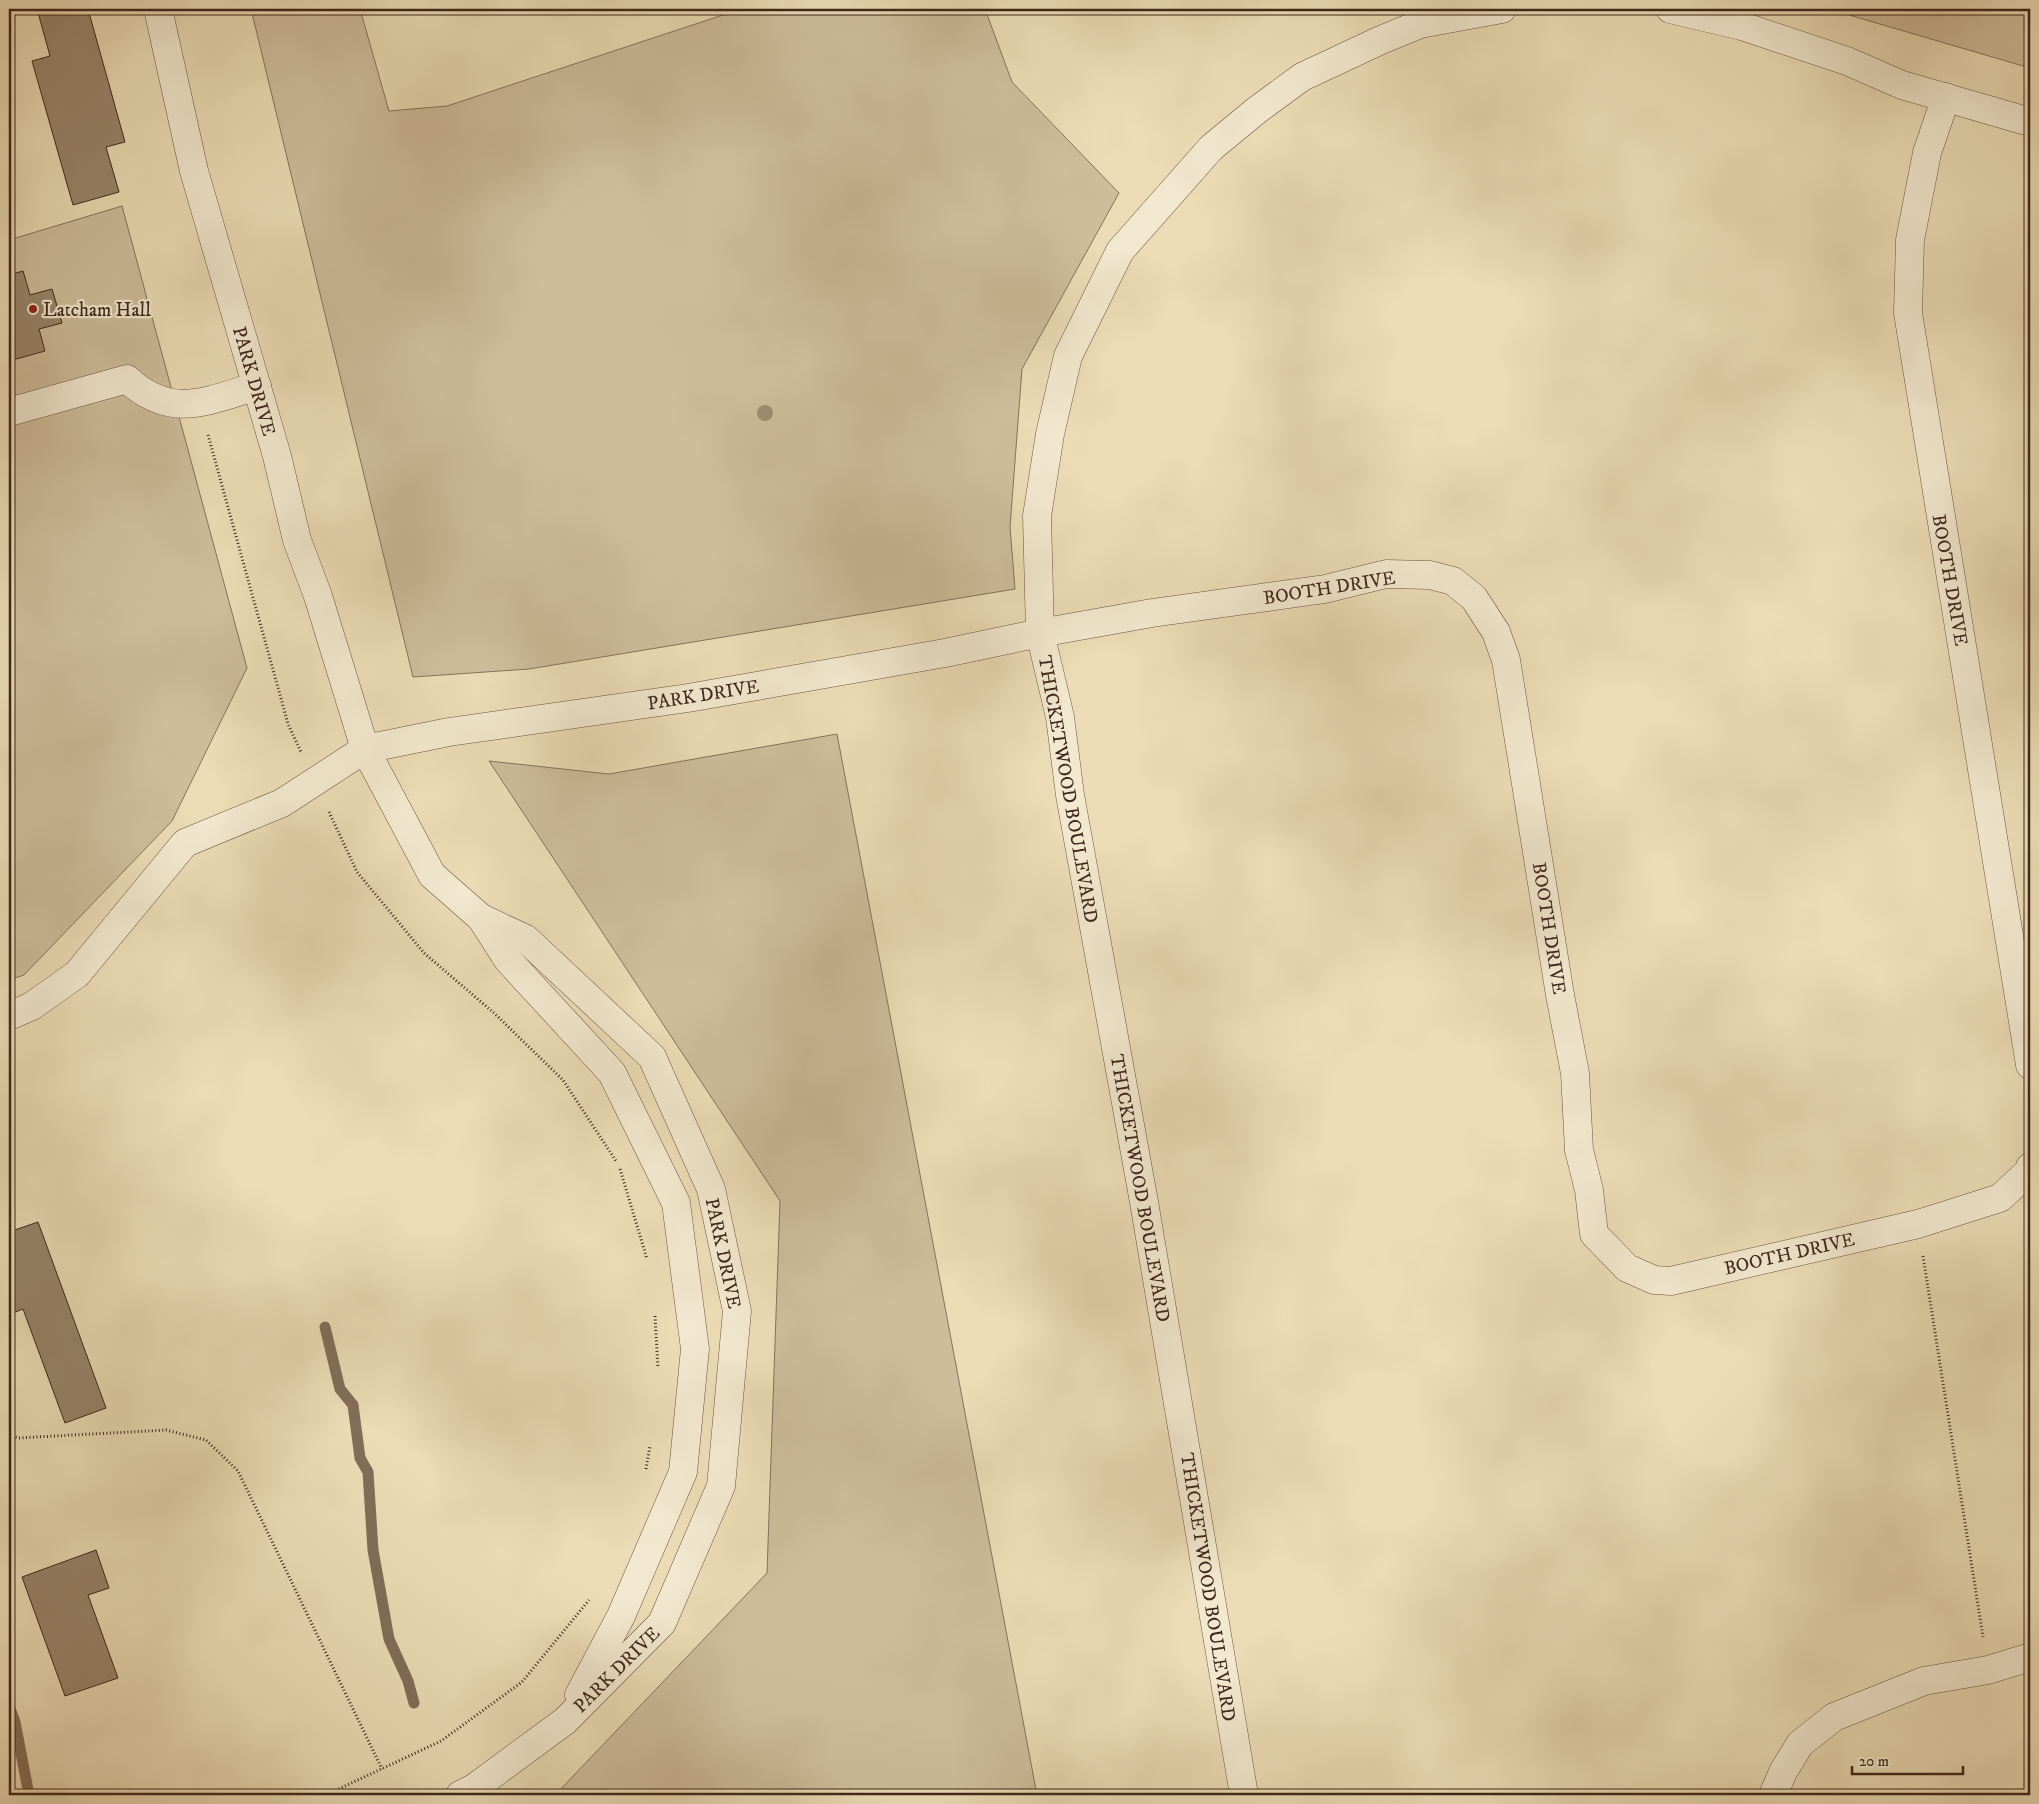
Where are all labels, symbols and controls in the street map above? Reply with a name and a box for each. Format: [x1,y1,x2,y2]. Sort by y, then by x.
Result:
place label: Latcham Hall [43,299,151,322]
marker: Latcham Hall [27,303,39,315]
street label: PARK DRIVE [227,324,280,439]
street label: BOOTH DRIVE [1927,513,1972,648]
street label: BOOTH DRIVE [1262,567,1397,610]
street label: THICKETWOOD BOULEVARD [1033,654,1102,925]
street label: PARK DRIVE [646,675,761,716]
street label: BOOTH DRIVE [1527,861,1570,996]
street label: THICKETWOOD BOULEVARD [1105,1053,1174,1324]
street label: PARK DRIVE [700,1196,745,1311]
street label: BOOTH DRIVE [1722,1228,1857,1281]
street label: THICKETWOOD BOULEVARD [1175,1451,1240,1723]
street label: PARK DRIVE [569,1622,665,1718]
scale bar [1852,1744,1963,1776]
text: 20 m [1859,1752,1889,1771]

